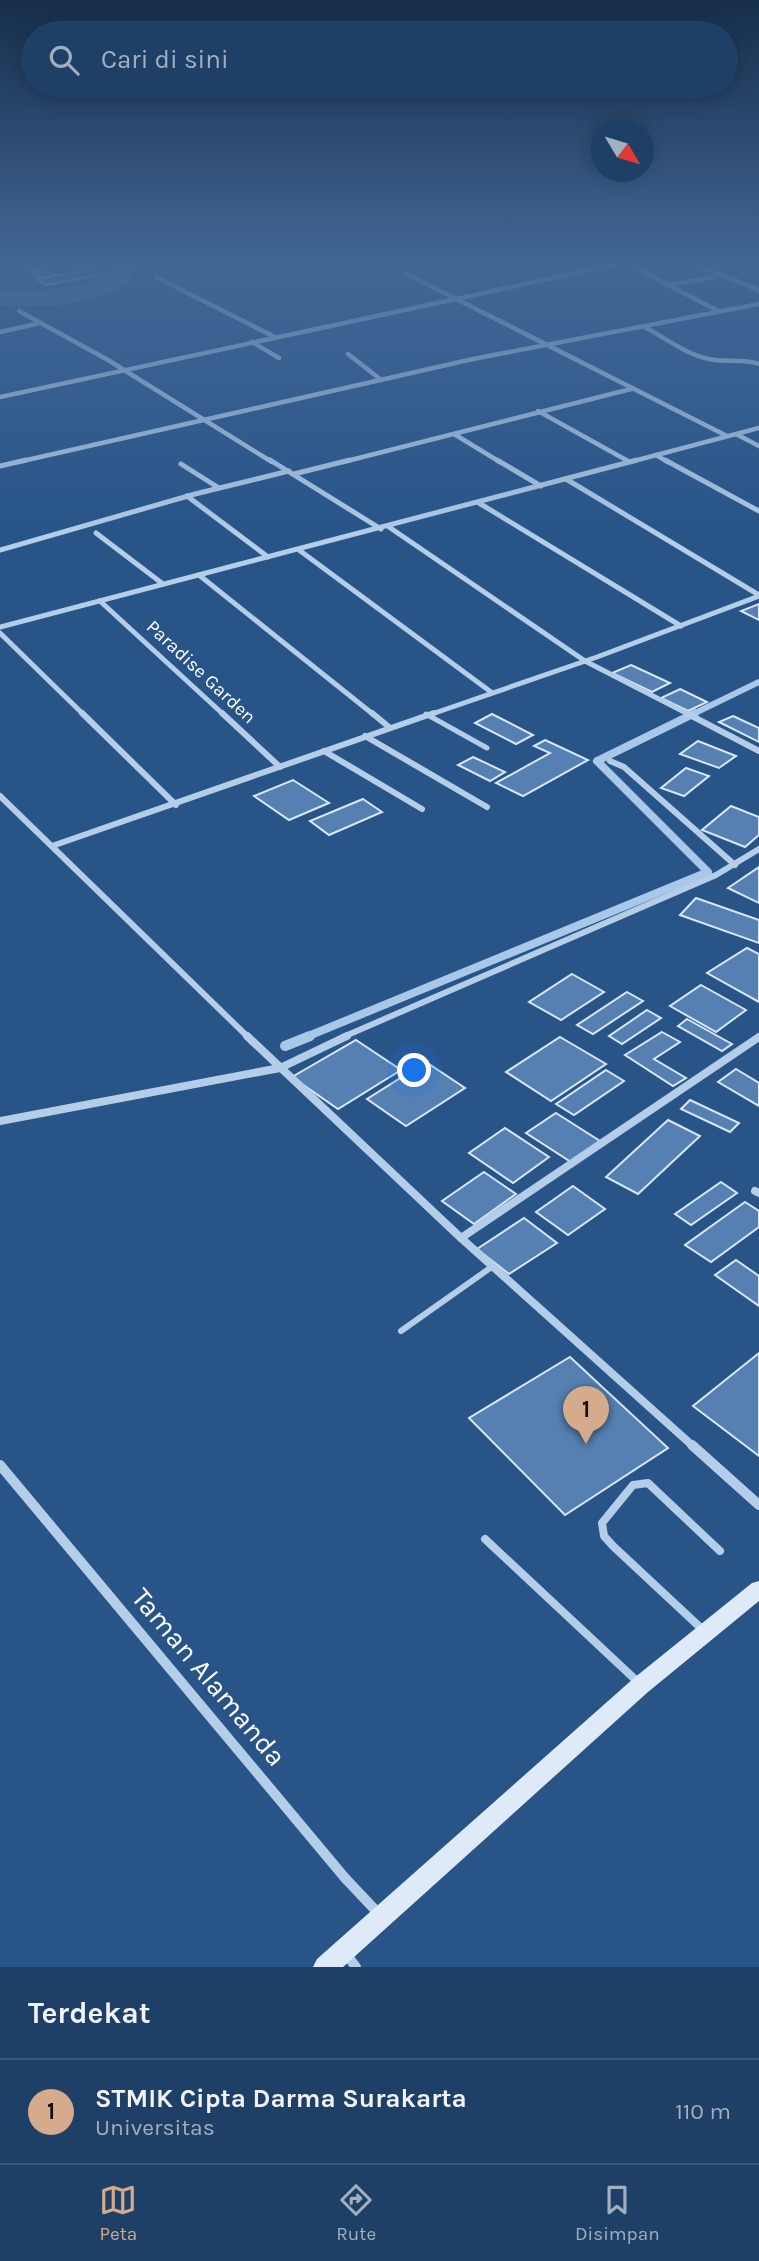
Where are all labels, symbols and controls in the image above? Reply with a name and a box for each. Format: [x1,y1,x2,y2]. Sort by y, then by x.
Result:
search box [21,21,738,98]
icon: search [45,41,83,79]
text: Cari di sini [101,44,229,75]
north arrow [591,119,654,182]
street label: Paradise Garden [142,616,260,728]
your location [397,1053,431,1087]
pin: 1 [563,1386,609,1444]
street label: Taman Alamanda [125,1581,293,1773]
text: Terdekat [28,1995,151,2031]
text: STMIK Cipta Darma Surakarta [95,2083,467,2114]
text: 1 [47,2098,55,2125]
text: 110 m [675,2098,731,2125]
text: Universitas [95,2114,215,2141]
tab: Peta [99,2181,137,2245]
tab: Rute [336,2181,376,2245]
tab: Disimpan [575,2181,660,2245]

